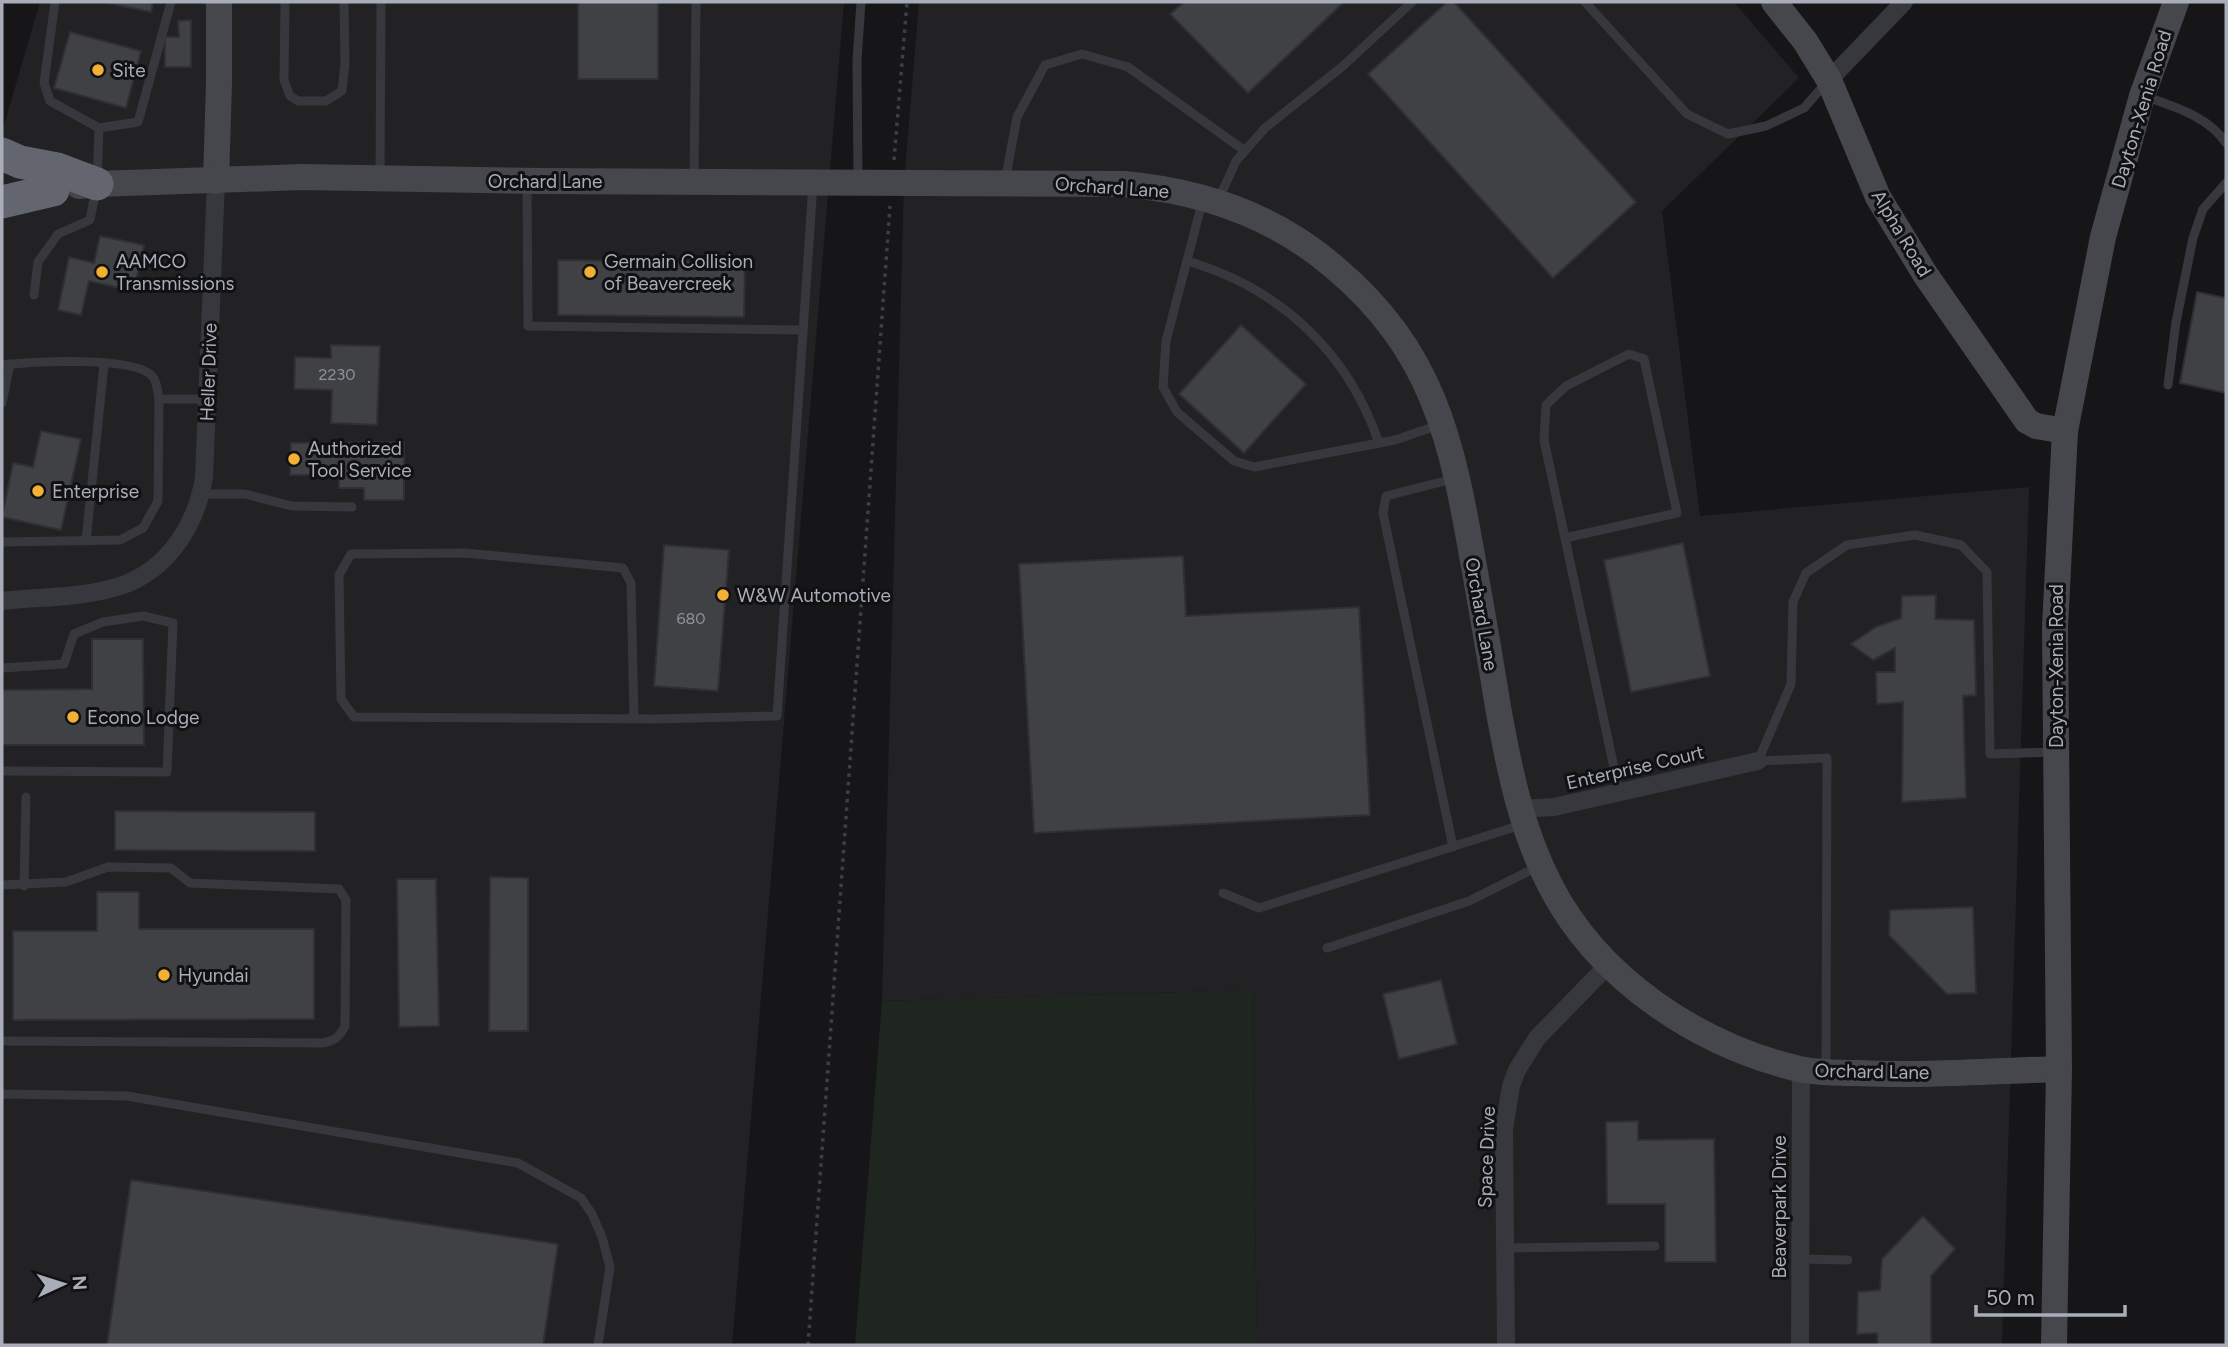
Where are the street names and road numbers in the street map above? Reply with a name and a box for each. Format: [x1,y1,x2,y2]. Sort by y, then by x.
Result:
street label: Dayton-Xenia Road [2107,27,2176,191]
street label: Orchard Lane [488,170,602,193]
street label: Orchard Lane [1054,172,1170,203]
street label: Alpha Road [1867,186,1936,281]
street label: Heller Drive [195,322,222,422]
street label: Orchard Lane [1460,556,1503,672]
street label: Dayton-Xenia Road [2045,584,2068,748]
street label: Enterprise Court [1564,740,1706,795]
street label: Orchard Lane [1815,1059,1929,1084]
street label: Space Drive [1473,1106,1500,1208]
street label: Beaverpark Drive [1768,1135,1791,1279]

